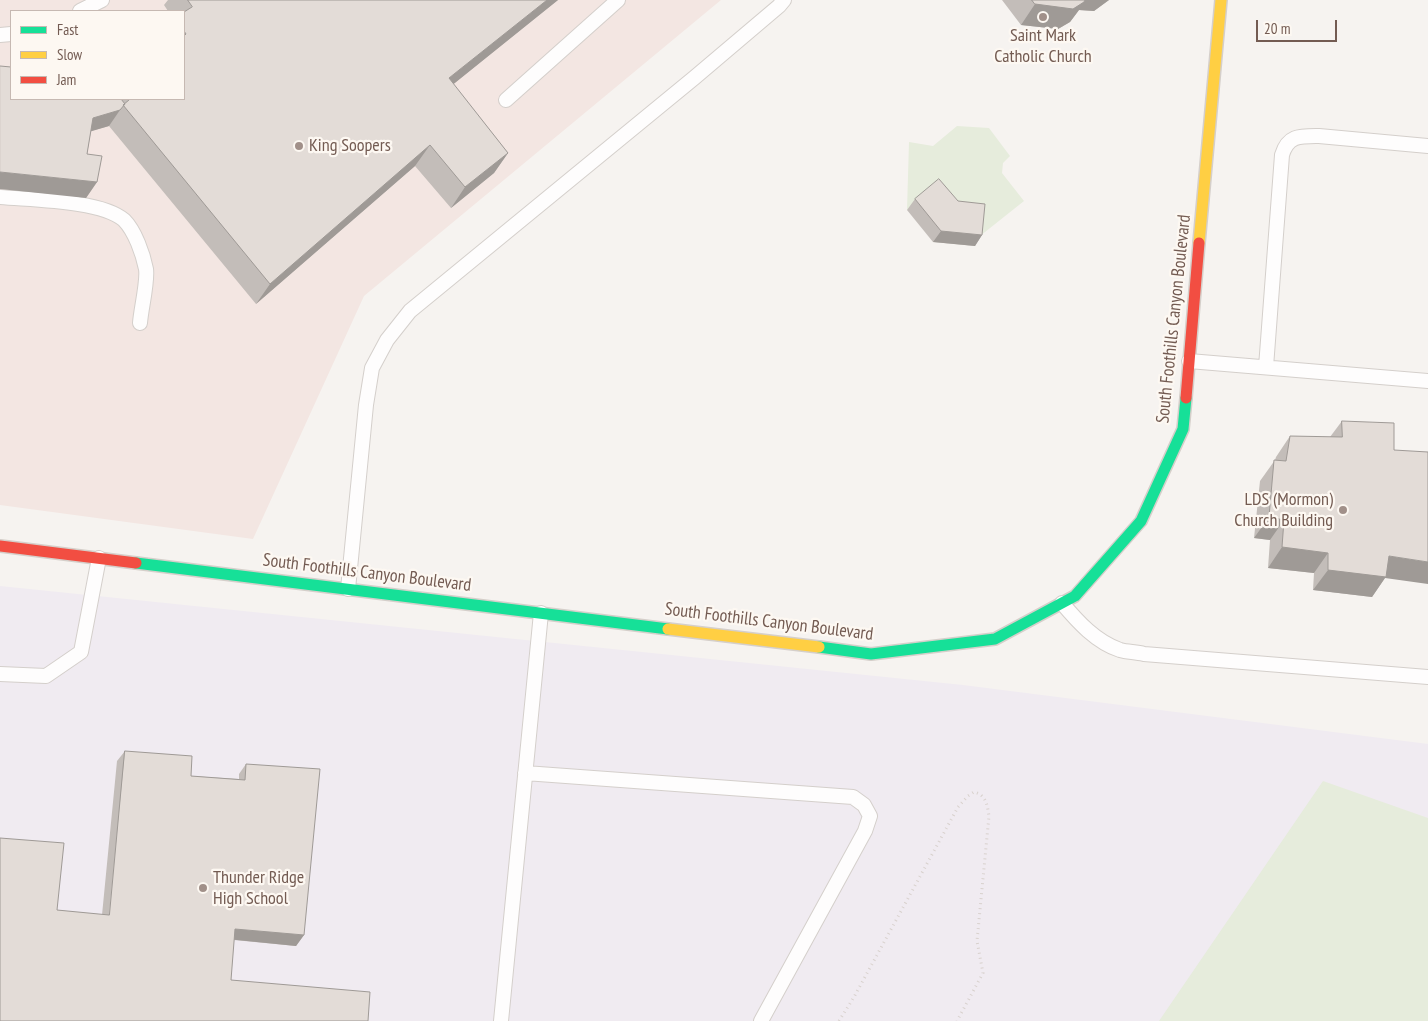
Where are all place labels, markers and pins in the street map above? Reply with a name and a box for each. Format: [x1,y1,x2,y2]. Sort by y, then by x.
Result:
marker: Saint Mark Catholic Church [1037,11,1049,23]
place label: Saint Mark Catholic Church [994,25,1092,68]
place label: King Soopers [309,135,391,157]
marker: King Soopers [293,140,305,152]
place label: LDS (Mormon) Church Building [1234,489,1333,532]
marker: LDS (Mormon) Church Building [1337,504,1349,516]
place label: Thunder Ridge High School [213,867,304,910]
marker: Thunder Ridge High School [197,882,209,894]

